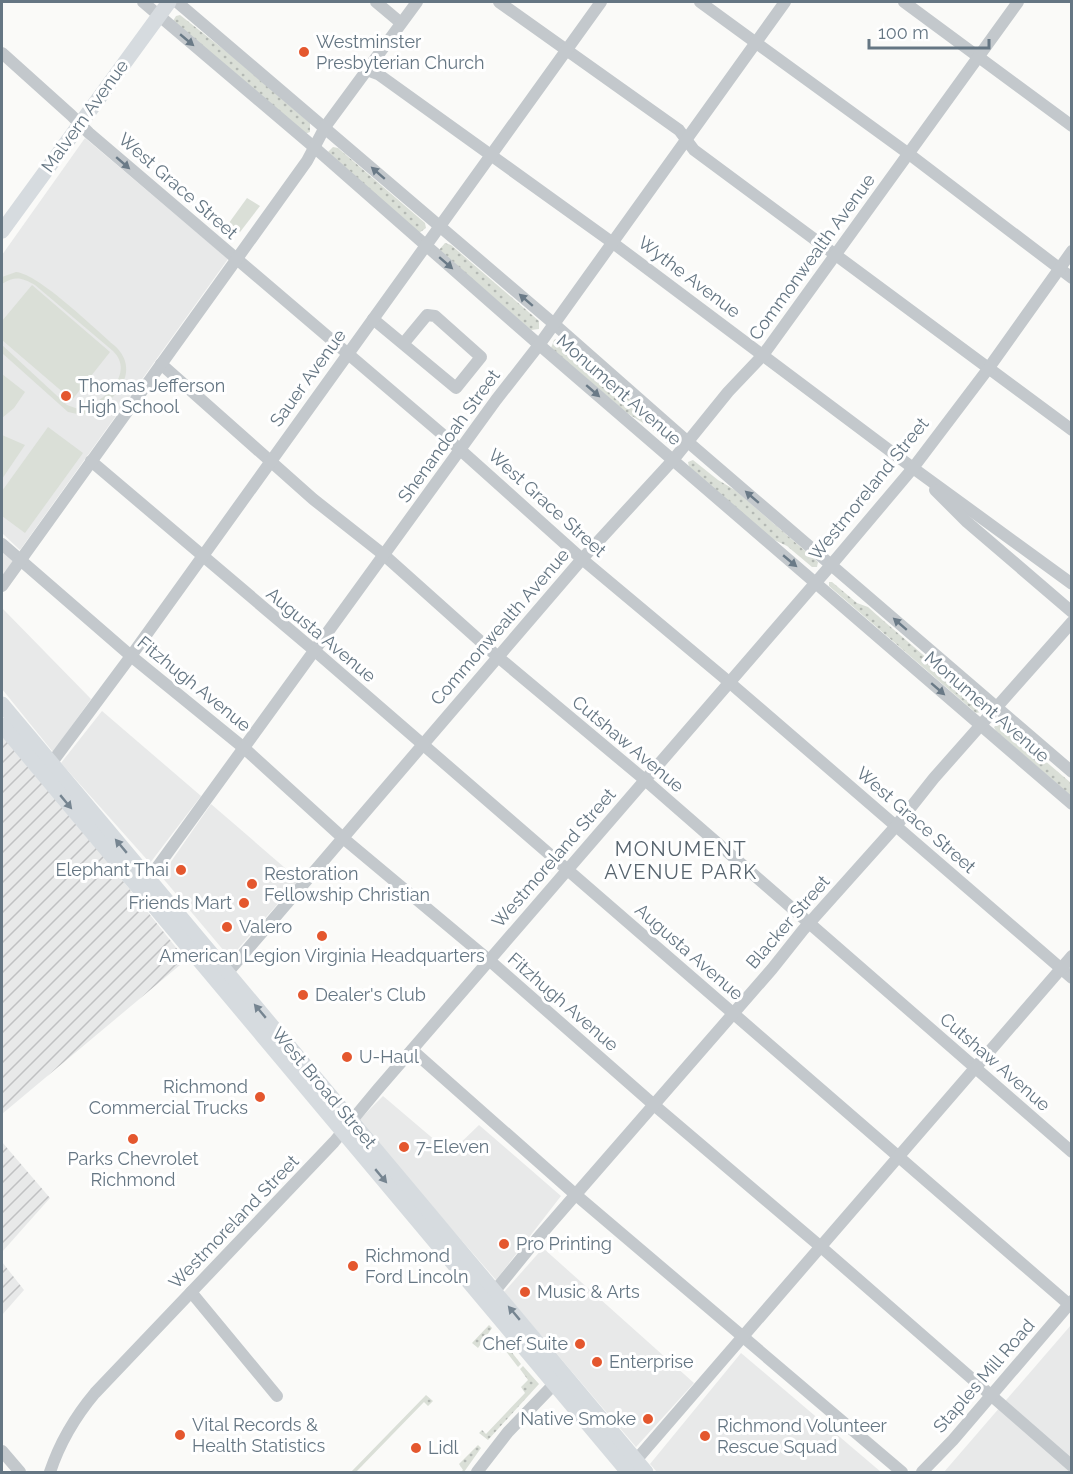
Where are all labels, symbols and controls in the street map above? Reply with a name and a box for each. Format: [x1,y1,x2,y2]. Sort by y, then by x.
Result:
scale bar [869,12,989,50]
text: 100 m [878,22,929,43]
place label: Westminster Presbyterian Church [316,31,485,73]
one-way arrow [179,33,195,46]
marker: Westminster Presbyterian Church [297,45,311,59]
street label: Malvern Avenue [37,55,133,176]
street label: West Grace Street [114,128,242,243]
one-way arrow [115,156,131,169]
one-way arrow [370,166,386,179]
street label: Commonwealth Avenue [744,169,879,344]
street label: Wythe Avenue [634,231,745,322]
one-way arrow [438,256,453,269]
one-way arrow [519,294,534,307]
street label: Sauer Avenue [265,325,350,430]
street label: Monument Avenue [553,330,686,450]
street label: Shenandoah Street [393,365,504,506]
place label: Thomas Jefferson High School [78,375,225,417]
one-way arrow [585,385,601,398]
marker: Thomas Jefferson High School [59,389,73,403]
street label: Westmoreland Street [805,413,933,564]
street label: West Grace Street [484,444,611,561]
one-way arrow [745,491,760,504]
street label: Commonwealth Avenue [426,544,574,709]
one-way arrow [782,554,797,567]
street label: Augusta Avenue [262,583,381,687]
one-way arrow [892,618,908,631]
street label: Fitzhugh Avenue [134,632,255,736]
street label: Monument Avenue [921,647,1054,767]
one-way arrow [930,682,946,695]
street label: Cutshaw Avenue [568,691,689,797]
street label: West Grace Street [852,762,980,877]
street label: Westmoreland Street [487,784,620,932]
one-way arrow [59,794,72,809]
district label: MONUMENT AVENUE PARK [604,837,758,884]
one-way arrow [115,839,128,854]
place label: Elephant Thai [55,859,169,880]
marker: Elephant Thai [174,863,188,877]
place label: Restoration Fellowship Christian [264,863,430,905]
street label: Blacker Street [741,871,834,973]
marker: Restoration Fellowship Christian [245,877,259,891]
place label: Friends Mart [128,892,232,913]
marker: Friends Mart [237,896,251,910]
street label: Augusta Avenue [631,899,748,1005]
place label: Valero [239,916,293,937]
marker: Valero [220,920,234,934]
marker: American Legion Virginia Headquarters [315,929,329,943]
place label: American Legion Virginia Headquarters [159,945,485,966]
street label: Fitzhugh Avenue [504,948,623,1056]
place label: Dealer's Club [315,984,426,1005]
marker: Dealer's Club [296,988,310,1002]
one-way arrow [254,1004,267,1019]
street label: Cutshaw Avenue [936,1008,1055,1115]
street label: West Broad Street [268,1023,381,1153]
place label: U-Haul [359,1046,419,1067]
marker: U-Haul [340,1050,354,1064]
place label: Richmond Commercial Trucks [89,1076,248,1118]
marker: Richmond Commercial Trucks [253,1090,267,1104]
marker: Parks Chevrolet Richmond [126,1132,140,1146]
place label: 7-Eleven [416,1136,489,1157]
marker: 7-Eleven [397,1140,411,1154]
place label: Parks Chevrolet Richmond [68,1148,198,1190]
street label: Westmoreland Street [164,1150,303,1293]
one-way arrow [374,1168,387,1184]
place label: Pro Printing [516,1233,612,1254]
marker: Pro Printing [497,1237,511,1251]
place label: Richmond Ford Lincoln [365,1245,468,1287]
marker: Richmond Ford Lincoln [346,1259,360,1273]
place label: Music & Arts [537,1281,640,1302]
marker: Music & Arts [518,1285,532,1299]
one-way arrow [507,1305,520,1321]
street label: Staples Mill Road [929,1315,1039,1437]
place label: Chef Suite [483,1333,568,1354]
marker: Chef Suite [573,1337,587,1351]
place label: Enterprise [609,1351,694,1372]
marker: Enterprise [590,1355,604,1369]
place label: Native Smoke [520,1408,636,1429]
marker: Native Smoke [641,1412,655,1426]
place label: Vital Records & Health Statistics [192,1414,326,1456]
place label: Richmond Volunteer Rescue Squad [717,1415,888,1457]
marker: Vital Records & Health Statistics [173,1428,187,1442]
marker: Richmond Volunteer Rescue Squad [698,1429,712,1443]
place label: Lidl [428,1437,459,1458]
marker: Lidl [409,1441,423,1455]

